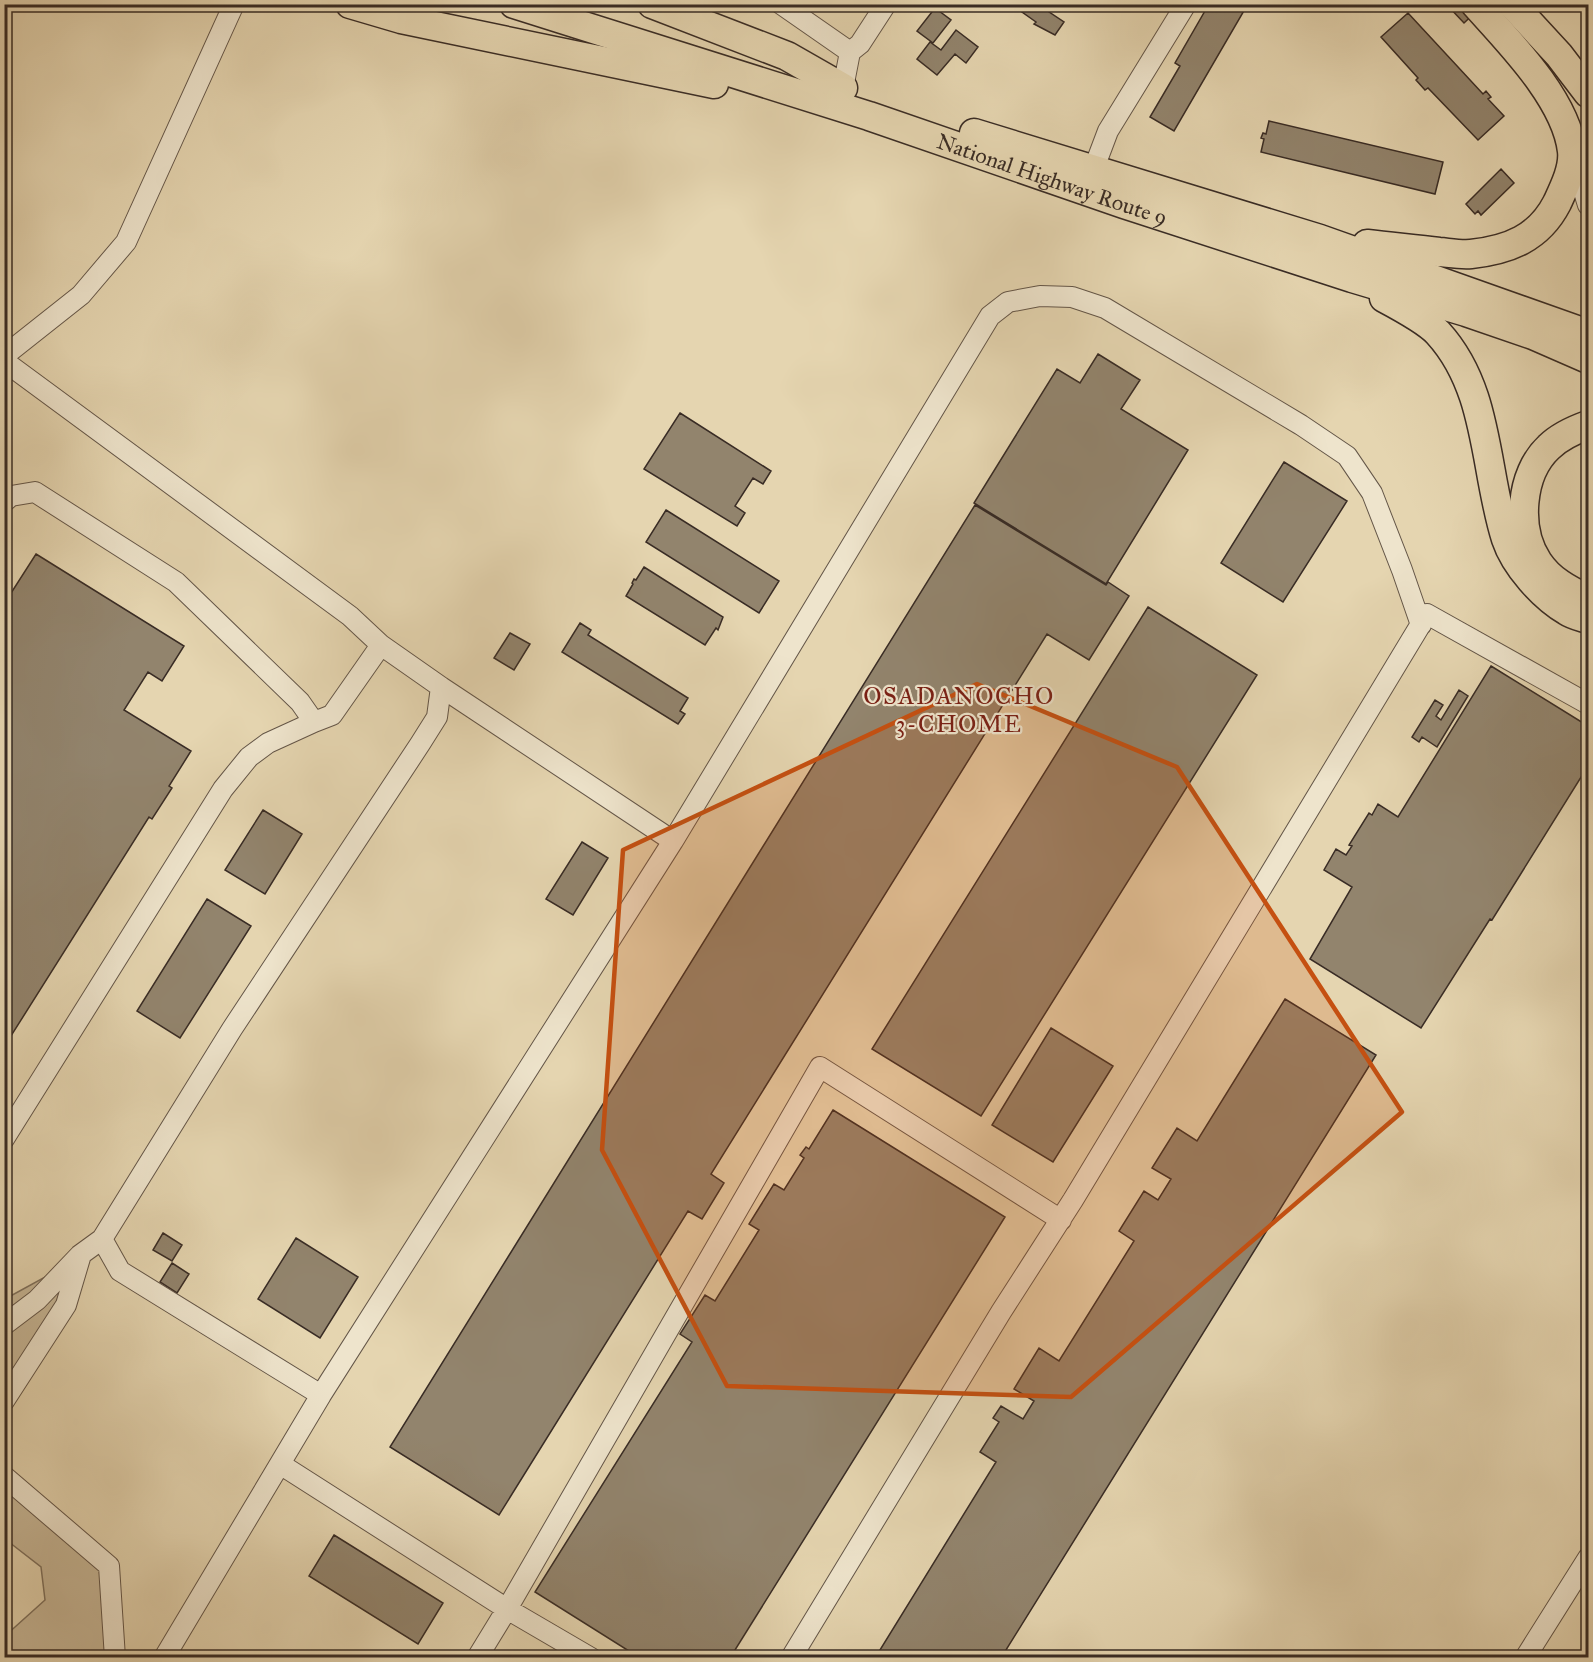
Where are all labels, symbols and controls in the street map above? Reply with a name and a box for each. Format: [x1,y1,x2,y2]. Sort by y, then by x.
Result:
street label: National Highway Route 9 [933,127,1171,231]
district label: OSADANOCHO 3-CHOME [863,681,1055,739]

